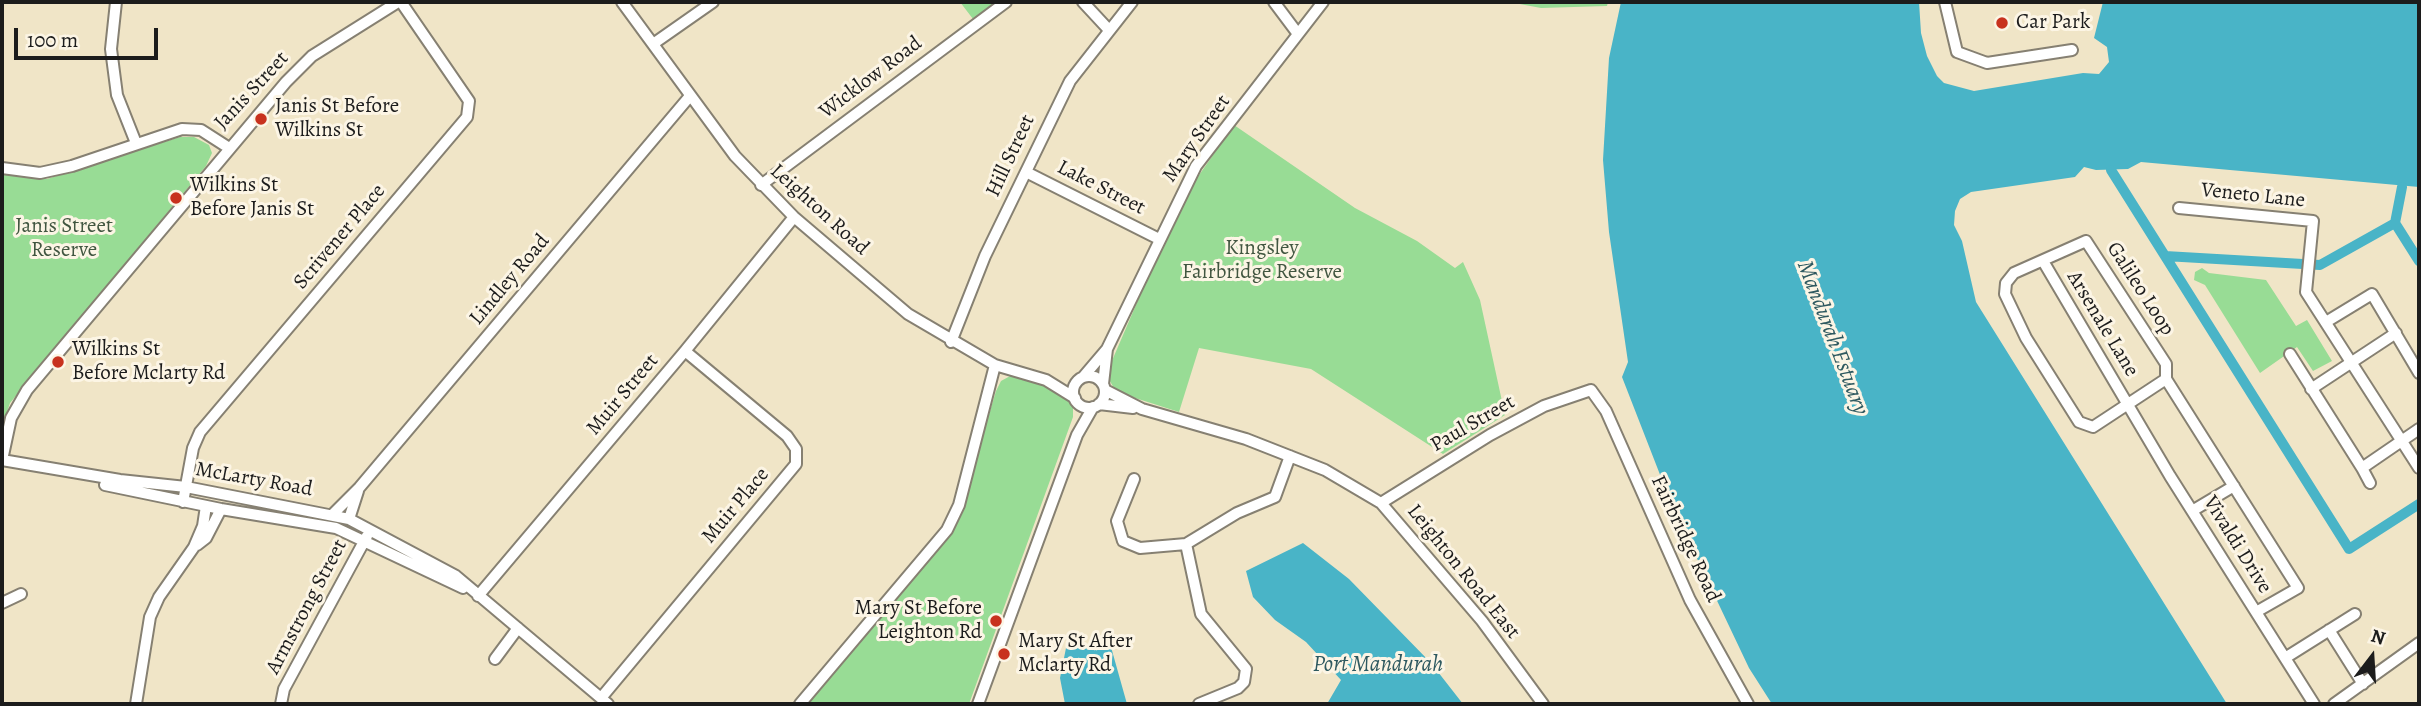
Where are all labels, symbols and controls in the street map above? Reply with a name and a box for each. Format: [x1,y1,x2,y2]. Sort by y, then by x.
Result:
place label: Car Park [2016,10,2091,36]
scale bar [18,14,161,58]
marker: Car Park [1994,15,2010,31]
text: 100 m [27,26,78,54]
street label: Wicklow Road [815,31,927,125]
street label: Janis Street [209,47,295,135]
street label: Mary Street [1158,90,1236,188]
place label: Janis St Before Wilkins St [275,94,399,144]
marker: Janis St Before Wilkins St [253,111,269,127]
street label: Hill Street [981,111,1041,201]
street label: Lake Street [1053,155,1149,221]
street label: Leighton Road [764,159,874,261]
place label: Wilkins St Before Janis St [190,173,314,223]
street label: Veneto Lane [2200,178,2306,214]
street label: Scrivener Place [289,179,391,295]
marker: Wilkins St Before Janis St [168,190,184,206]
park label: Janis Street Reserve [15,214,113,264]
street label: Lindley Road [465,229,555,331]
park label: Kingsley Fairbridge Reserve [1182,236,1342,286]
street label: Galileo Loop [2100,238,2180,340]
water label: Mandurah Estuary [1790,257,1874,419]
street label: Arsenale Lane [2061,266,2143,382]
place label: Wilkins St Before Mclarty Rd [72,337,225,387]
street label: Muir Street [582,349,664,441]
marker: Wilkins St Before Mclarty Rd [50,354,66,370]
street label: Paul Street [1426,390,1520,458]
street label: McLarty Road [194,457,314,503]
street label: Muir Place [697,463,775,549]
street label: Fairbridge Road [1645,471,1725,607]
street label: Vivaldi Drive [2197,492,2277,598]
street label: Leighton Road East [1401,500,1525,644]
street label: Armstrong Street [261,535,353,679]
place label: Mary St Before Leighton Rd [855,596,982,646]
marker: Mary St Before Leighton Rd [988,613,1004,629]
north arrow [2337,622,2407,692]
text: N [2368,622,2389,651]
place label: Mary St After Mclarty Rd [1018,629,1133,679]
marker: Mary St After Mclarty Rd [996,646,1012,662]
water label: Port Mandurah [1313,651,1443,679]

